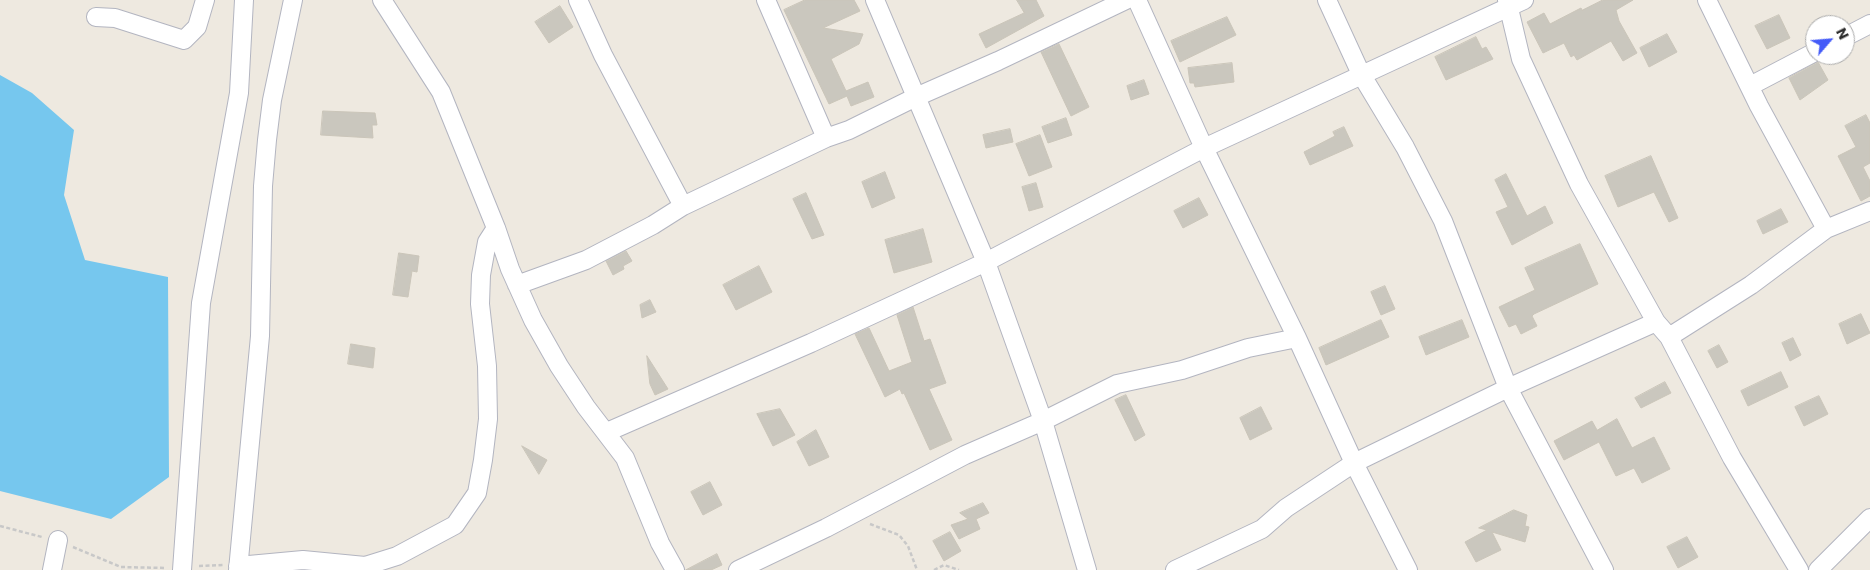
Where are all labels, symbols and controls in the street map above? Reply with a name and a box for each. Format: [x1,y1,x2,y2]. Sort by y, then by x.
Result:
north arrow [1805,15,1855,65]
text: N [1831,24,1854,43]

